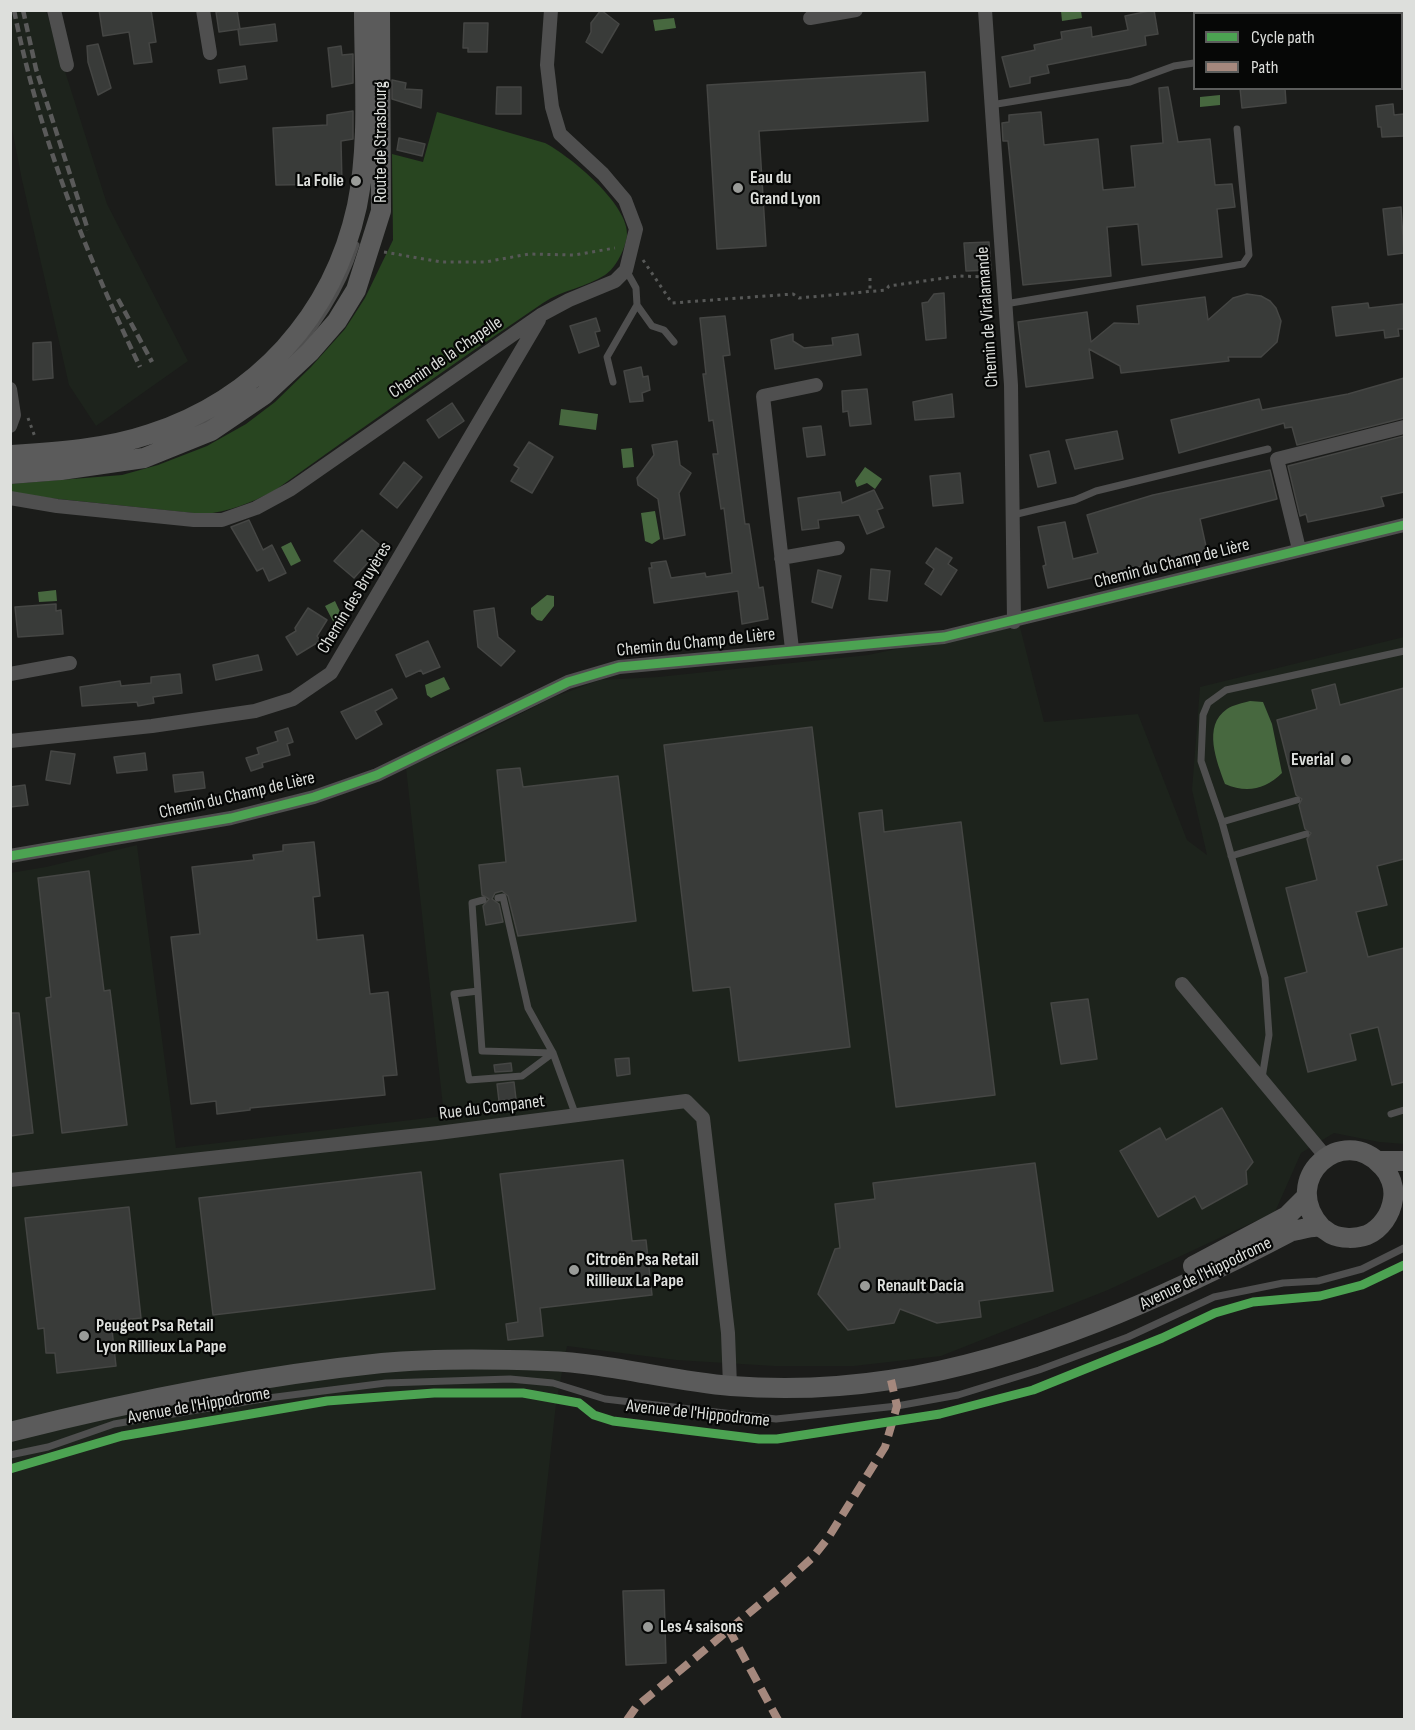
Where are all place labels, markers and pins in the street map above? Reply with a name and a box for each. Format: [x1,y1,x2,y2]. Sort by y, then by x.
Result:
place label: Eau du Grand Lyon [750,167,821,210]
place label: La Folie [296,170,344,192]
marker: La Folie [349,174,363,188]
marker: Eau du Grand Lyon [731,181,745,195]
place label: Everial [1291,749,1334,771]
marker: Everial [1339,753,1353,767]
place label: Citroën Psa Retail Rillieux La Pape [586,1249,699,1292]
marker: Citroën Psa Retail Rillieux La Pape [567,1263,581,1277]
place label: Renault Dacia [877,1275,964,1297]
marker: Renault Dacia [858,1279,872,1293]
place label: Peugeot Psa Retail Lyon Rillieux La Pape [96,1315,226,1358]
marker: Peugeot Psa Retail Lyon Rillieux La Pape [77,1329,91,1343]
place label: Les 4 saisons [660,1616,743,1638]
marker: Les 4 saisons [641,1620,655,1634]

